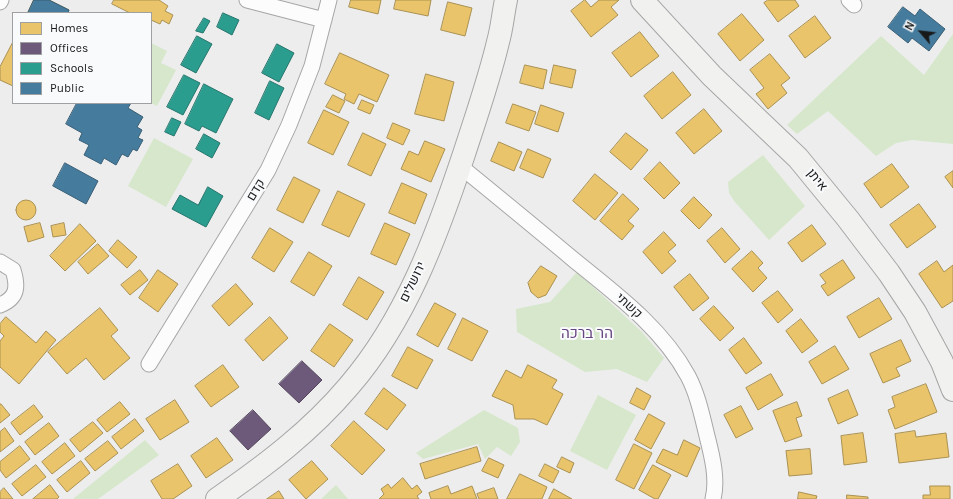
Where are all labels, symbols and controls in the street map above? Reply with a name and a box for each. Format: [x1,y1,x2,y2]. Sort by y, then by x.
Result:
legend [12,12,152,104]
north arrow [901,12,941,52]
text: N [902,20,918,33]
text: Homes [50,21,88,35]
text: Offices [50,41,88,55]
text: Schools [50,61,93,75]
text: Public [50,81,84,95]
street label: איתן [803,166,831,194]
street label: קדם [243,176,269,204]
street label: ירושלים [396,259,430,305]
street label: קשתי [612,290,646,322]
district label: הר ברכה [561,325,613,343]

